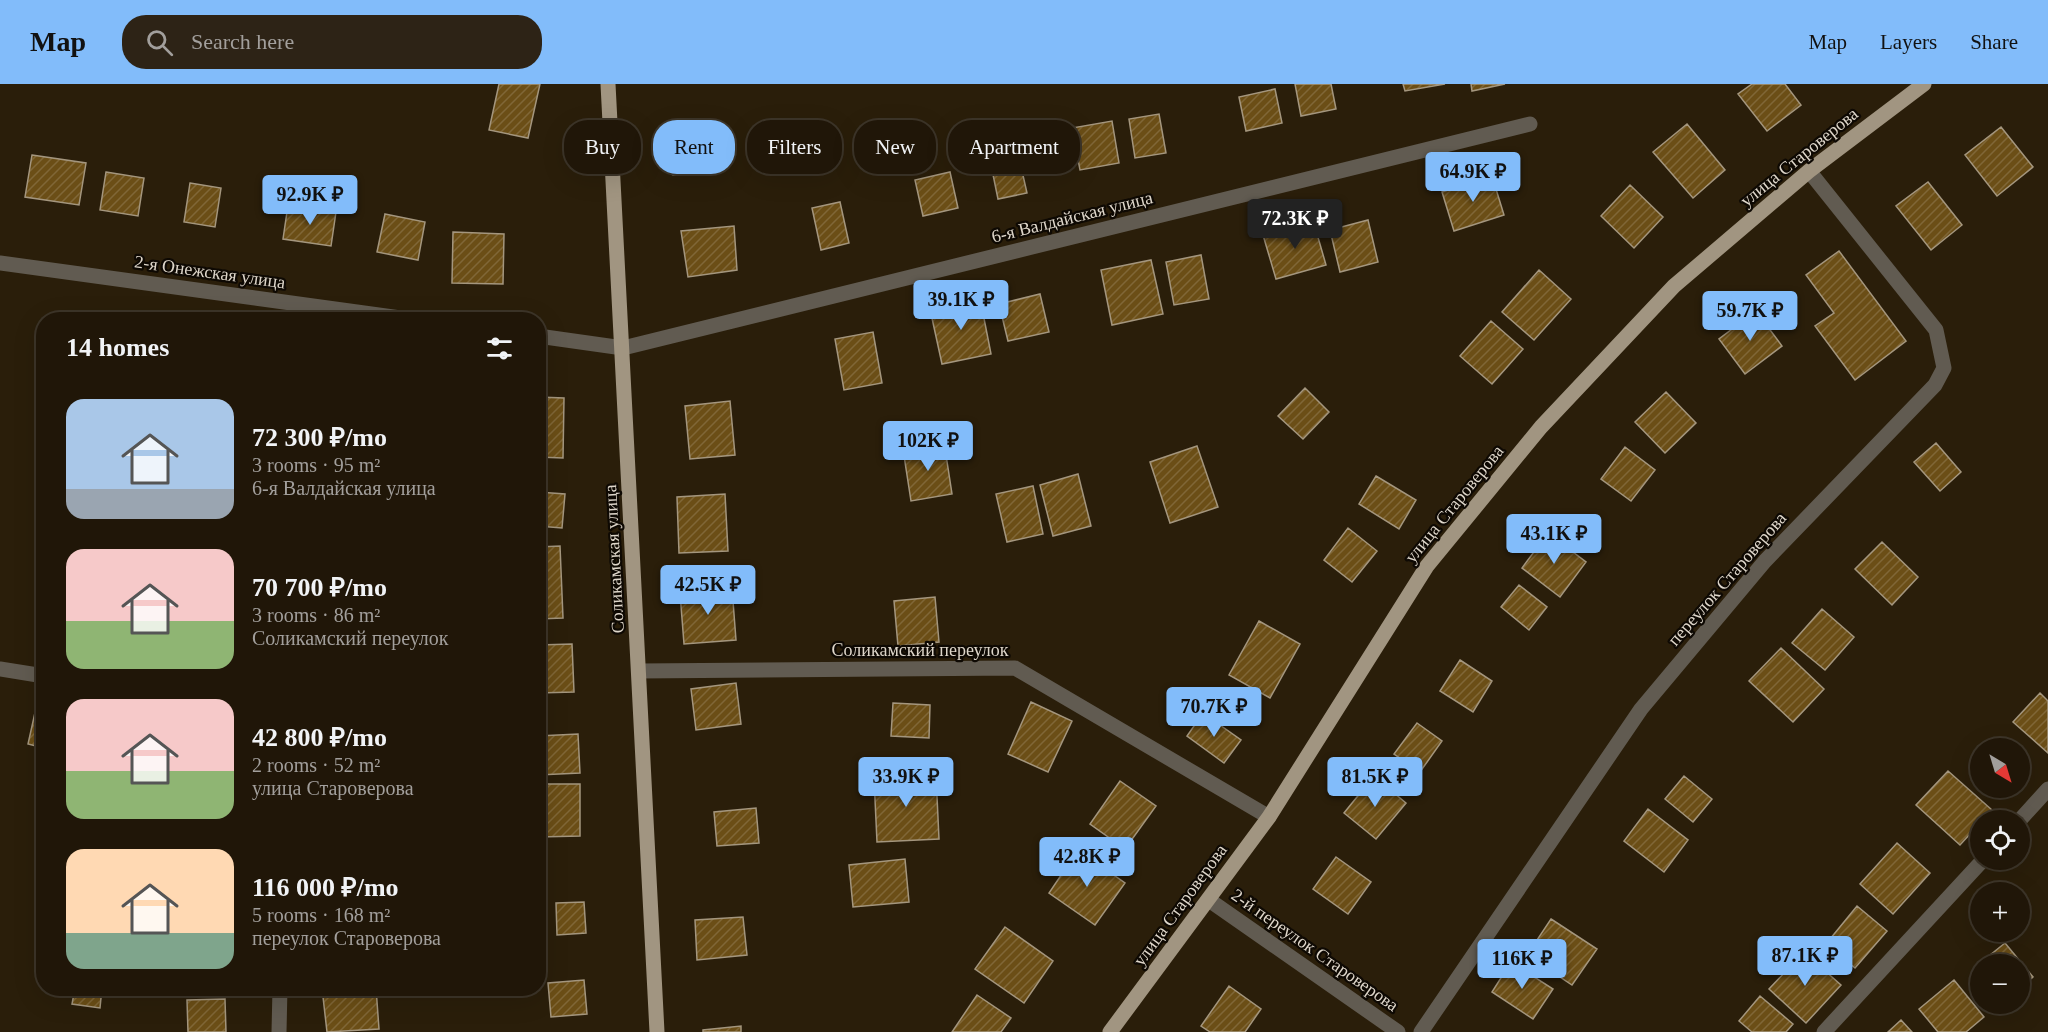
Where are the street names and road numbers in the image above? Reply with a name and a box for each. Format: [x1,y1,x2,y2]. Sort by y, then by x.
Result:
street label: улица Староверова [1736,103,1862,211]
street label: 6-я Валдайская улица [989,187,1155,247]
street label: 2-я Онежская улица [133,252,287,292]
street label: улица Староверова [1400,441,1508,567]
street label: Соликамская улица [600,484,628,634]
street label: переулок Староверова [1664,508,1790,650]
street label: Соликамский переулок [832,640,1009,660]
street label: улица Староверова [1129,840,1231,970]
street label: 2-й переулок Староверова [1228,885,1402,1015]

